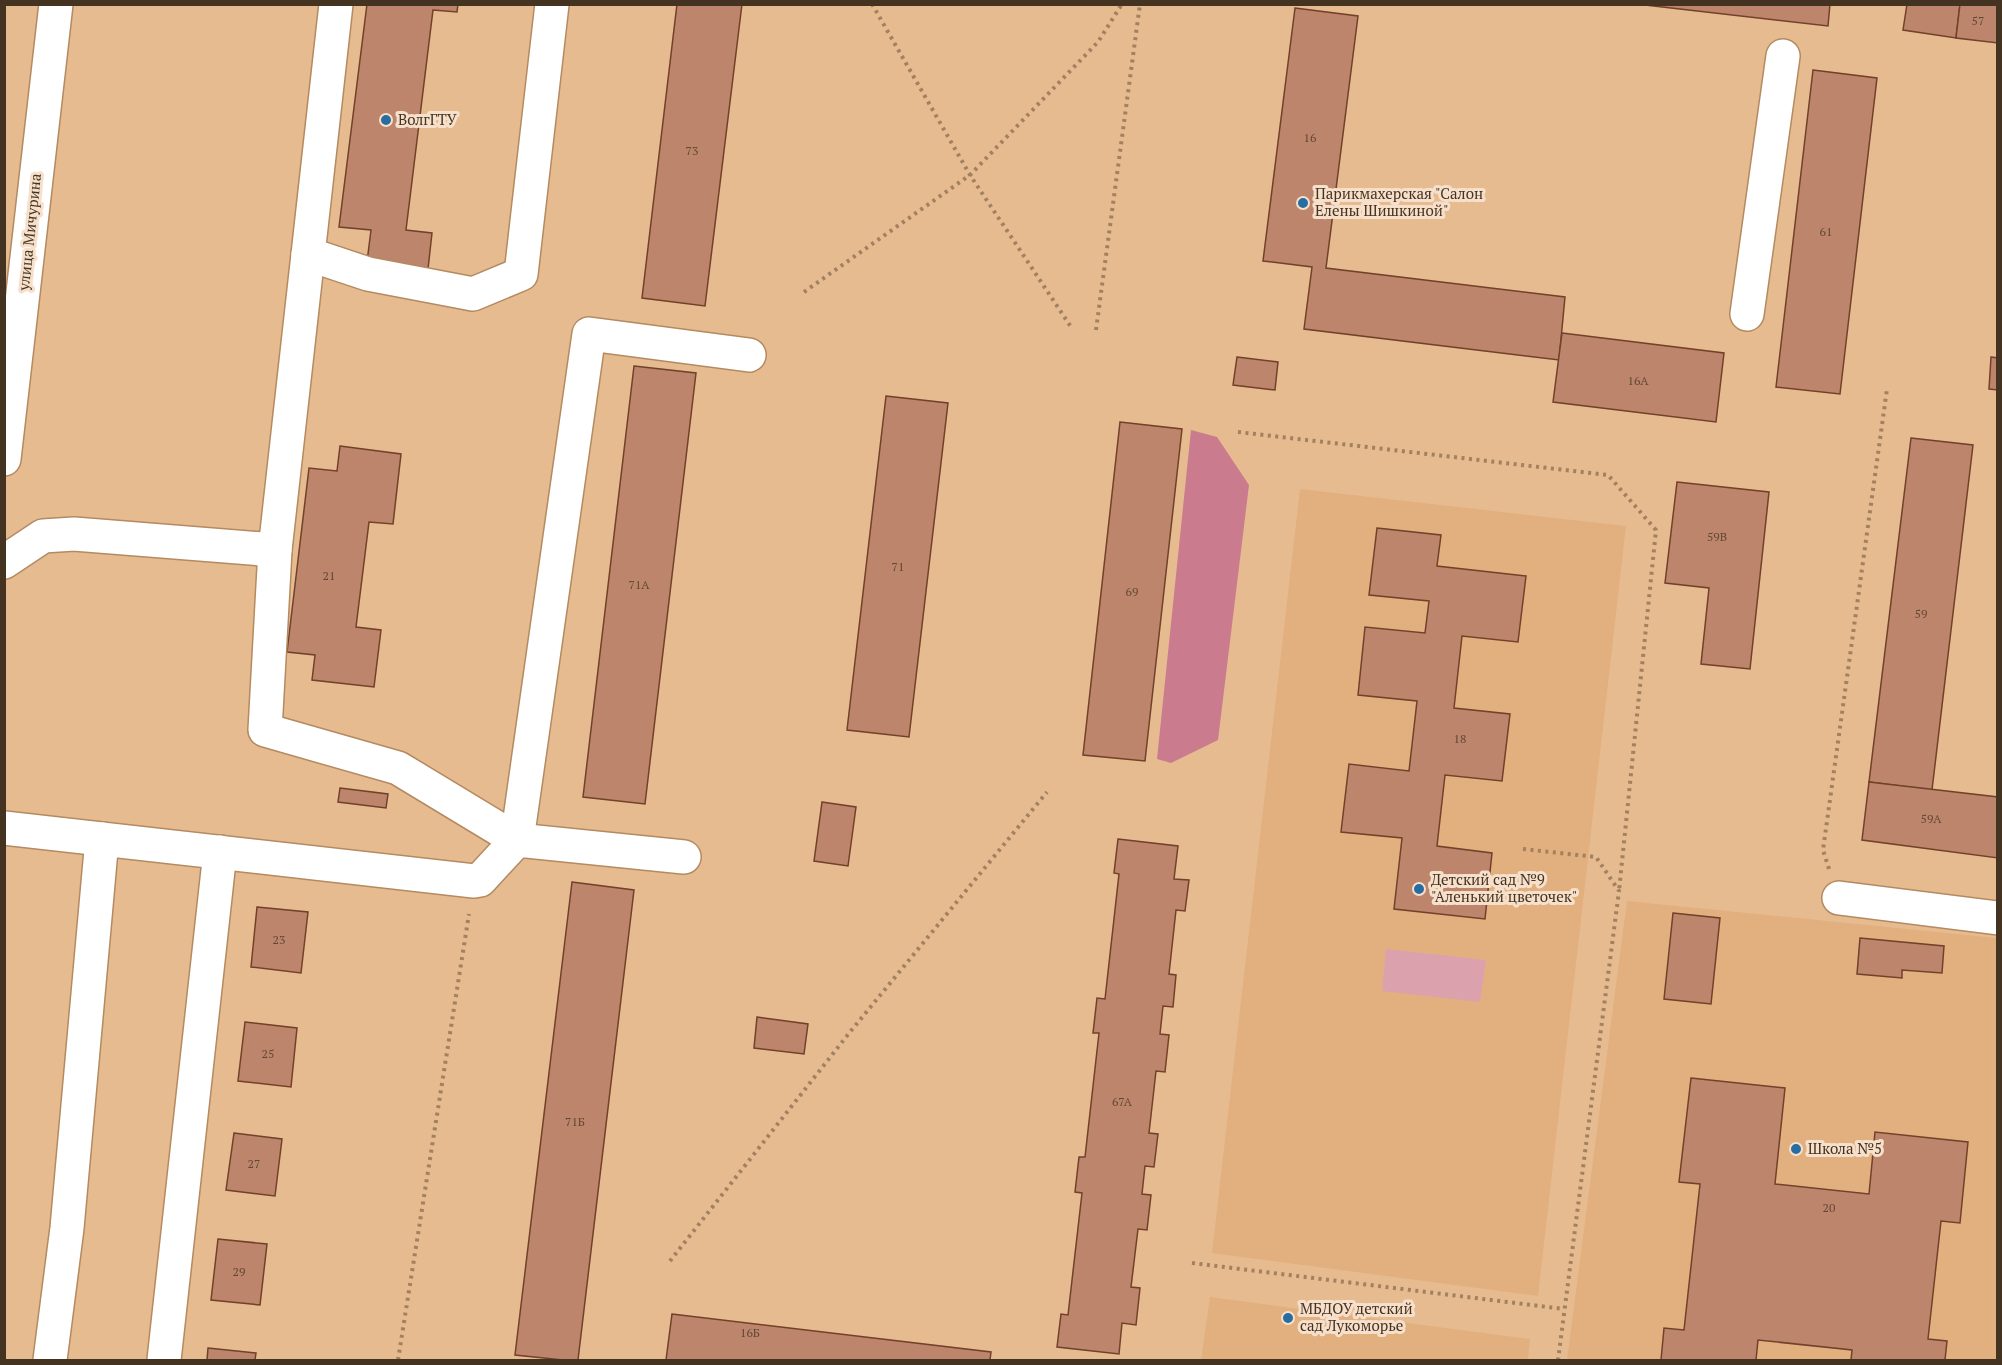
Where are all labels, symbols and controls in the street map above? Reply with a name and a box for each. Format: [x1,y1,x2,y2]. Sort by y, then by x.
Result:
house number: 57 [1972,13,1984,28]
place label: ВолгГТУ [398,109,457,129]
marker: ВолгГТУ [379,113,393,127]
house number: 16 [1304,130,1317,145]
house number: 73 [686,143,698,158]
street label: улица Мичурина [13,172,45,292]
place label: Парикмахерская "Салон Елены Шишкиной" [1315,183,1483,220]
marker: Парикмахерская "Салон Елены Шишкиной" [1296,196,1310,210]
house number: 61 [1820,224,1832,239]
house number: 16А [1628,373,1649,388]
house number: 59В [1707,529,1727,544]
house number: 71 [892,559,904,574]
house number: 21 [323,568,335,583]
house number: 71А [629,577,650,592]
house number: 69 [1126,584,1138,599]
house number: 59 [1915,606,1927,621]
house number: 18 [1454,731,1466,746]
house number: 59А [1921,811,1942,826]
place label: Детский сад №9 "Аленький цветочек" [1431,869,1578,906]
marker: Детский сад №9 "Аленький цветочек" [1412,882,1426,896]
house number: 23 [273,932,285,947]
house number: 25 [262,1046,274,1061]
house number: 67А [1112,1094,1133,1109]
house number: 71Б [565,1114,585,1129]
place label: Школа №5 [1808,1138,1882,1158]
marker: Школа №5 [1789,1142,1803,1156]
house number: 27 [248,1156,260,1171]
house number: 20 [1823,1200,1835,1215]
house number: 29 [233,1264,245,1279]
place label: МБДОУ детский сад Лукоморье [1300,1298,1413,1335]
marker: МБДОУ детский сад Лукоморье [1281,1311,1295,1325]
house number: 16Б [740,1325,760,1340]

